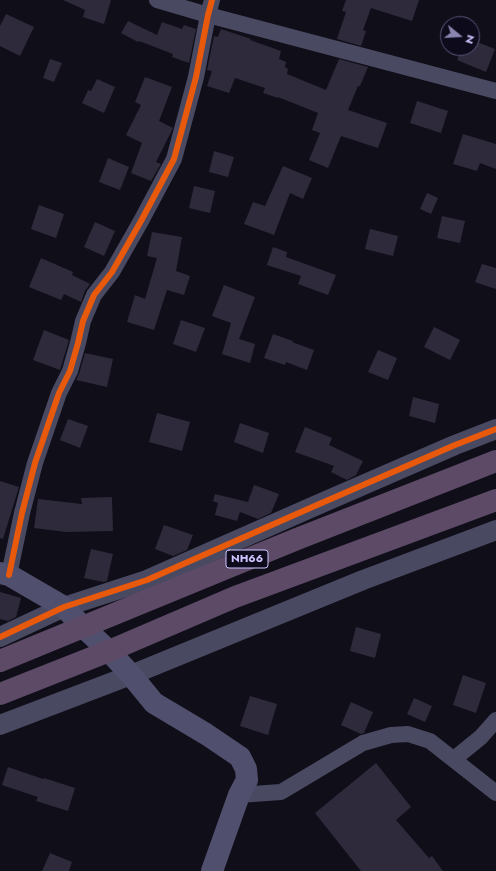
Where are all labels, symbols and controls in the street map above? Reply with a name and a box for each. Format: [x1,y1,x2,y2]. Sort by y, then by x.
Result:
north arrow [440,16,480,56]
text: N [462,33,479,46]
road number: NH66 [226,550,268,568]

